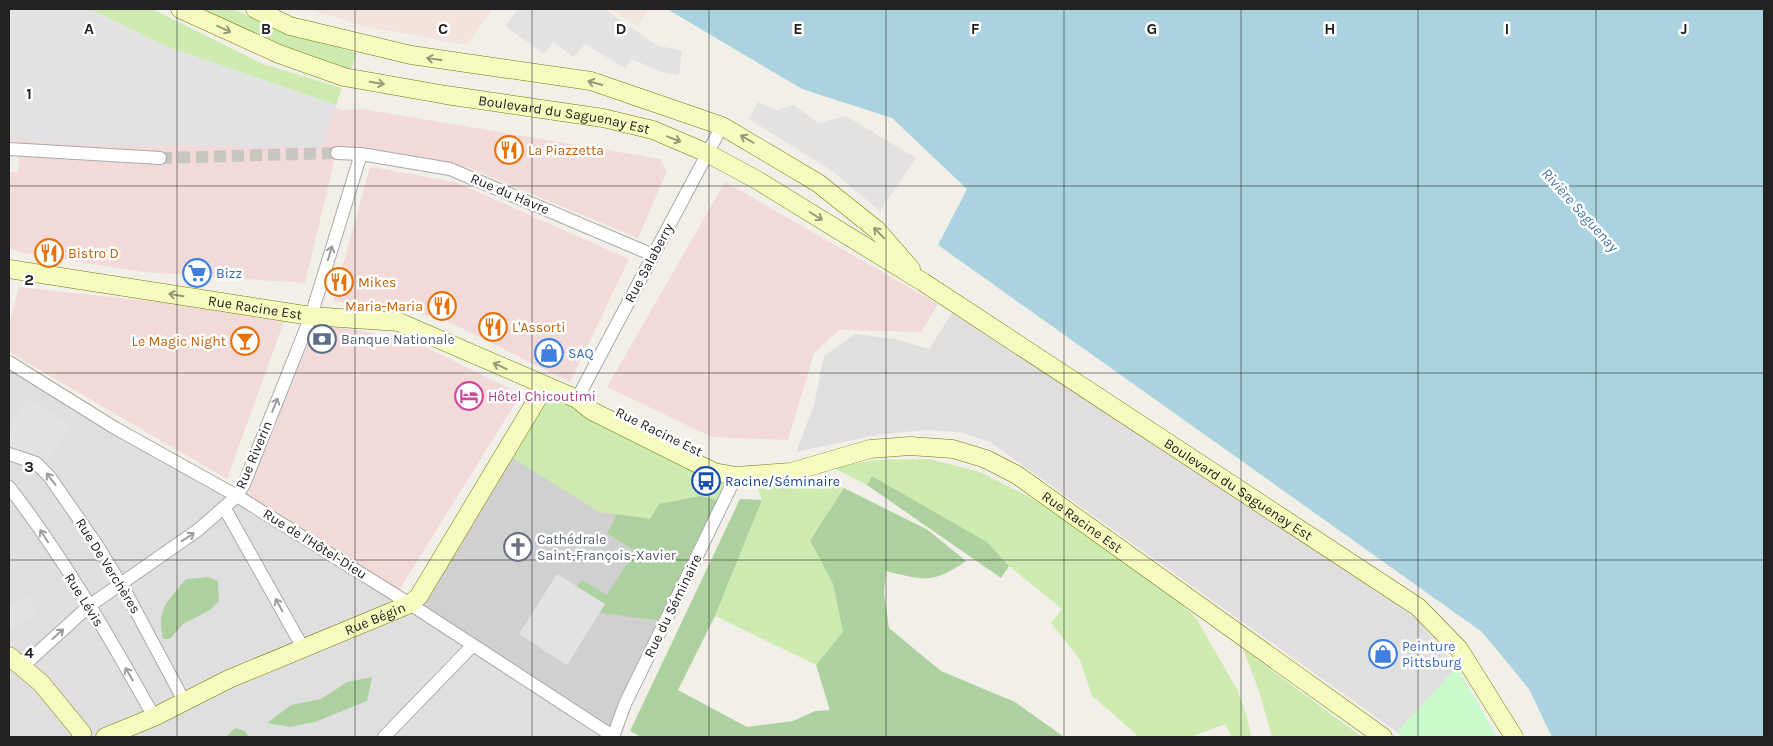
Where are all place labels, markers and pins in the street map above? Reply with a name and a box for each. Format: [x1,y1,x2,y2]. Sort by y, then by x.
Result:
restaurant icon: La Piazzetta [494,135,524,165]
place label: La Piazzetta [528,142,604,159]
restaurant icon: Bistro D [34,238,64,268]
place label: Bistro D [68,245,119,262]
supermarket icon: Bizz [182,258,212,288]
place label: Bizz [216,265,242,282]
restaurant icon: Mikes [324,267,354,297]
place label: Mikes [358,274,396,291]
restaurant icon: Maria-Maria [427,291,457,321]
place label: Maria-Maria [345,298,423,315]
restaurant icon: L'Assorti [478,312,508,342]
place label: L'Assorti [512,319,565,336]
bank icon: Banque Nationale [307,324,337,354]
bar icon: Le Magic Night [230,326,260,356]
place label: Banque Nationale [341,331,455,348]
place label: Le Magic Night [131,333,226,350]
shop icon: SAQ [534,338,564,368]
place label: SAQ [568,345,594,362]
hotel icon: Hôtel Chicoutimi [454,381,484,411]
place label: Hôtel Chicoutimi [488,388,596,405]
bus stop icon: Racine/Séminaire [691,466,721,496]
place label: Racine/Séminaire [725,473,840,490]
place label: Cathédrale Saint-François-Xavier [537,531,677,564]
church icon: Cathédrale Saint-François-Xavier [503,532,533,562]
place label: Peinture Pittsburg [1402,638,1461,671]
shop icon: Peinture Pittsburg [1368,639,1398,669]

